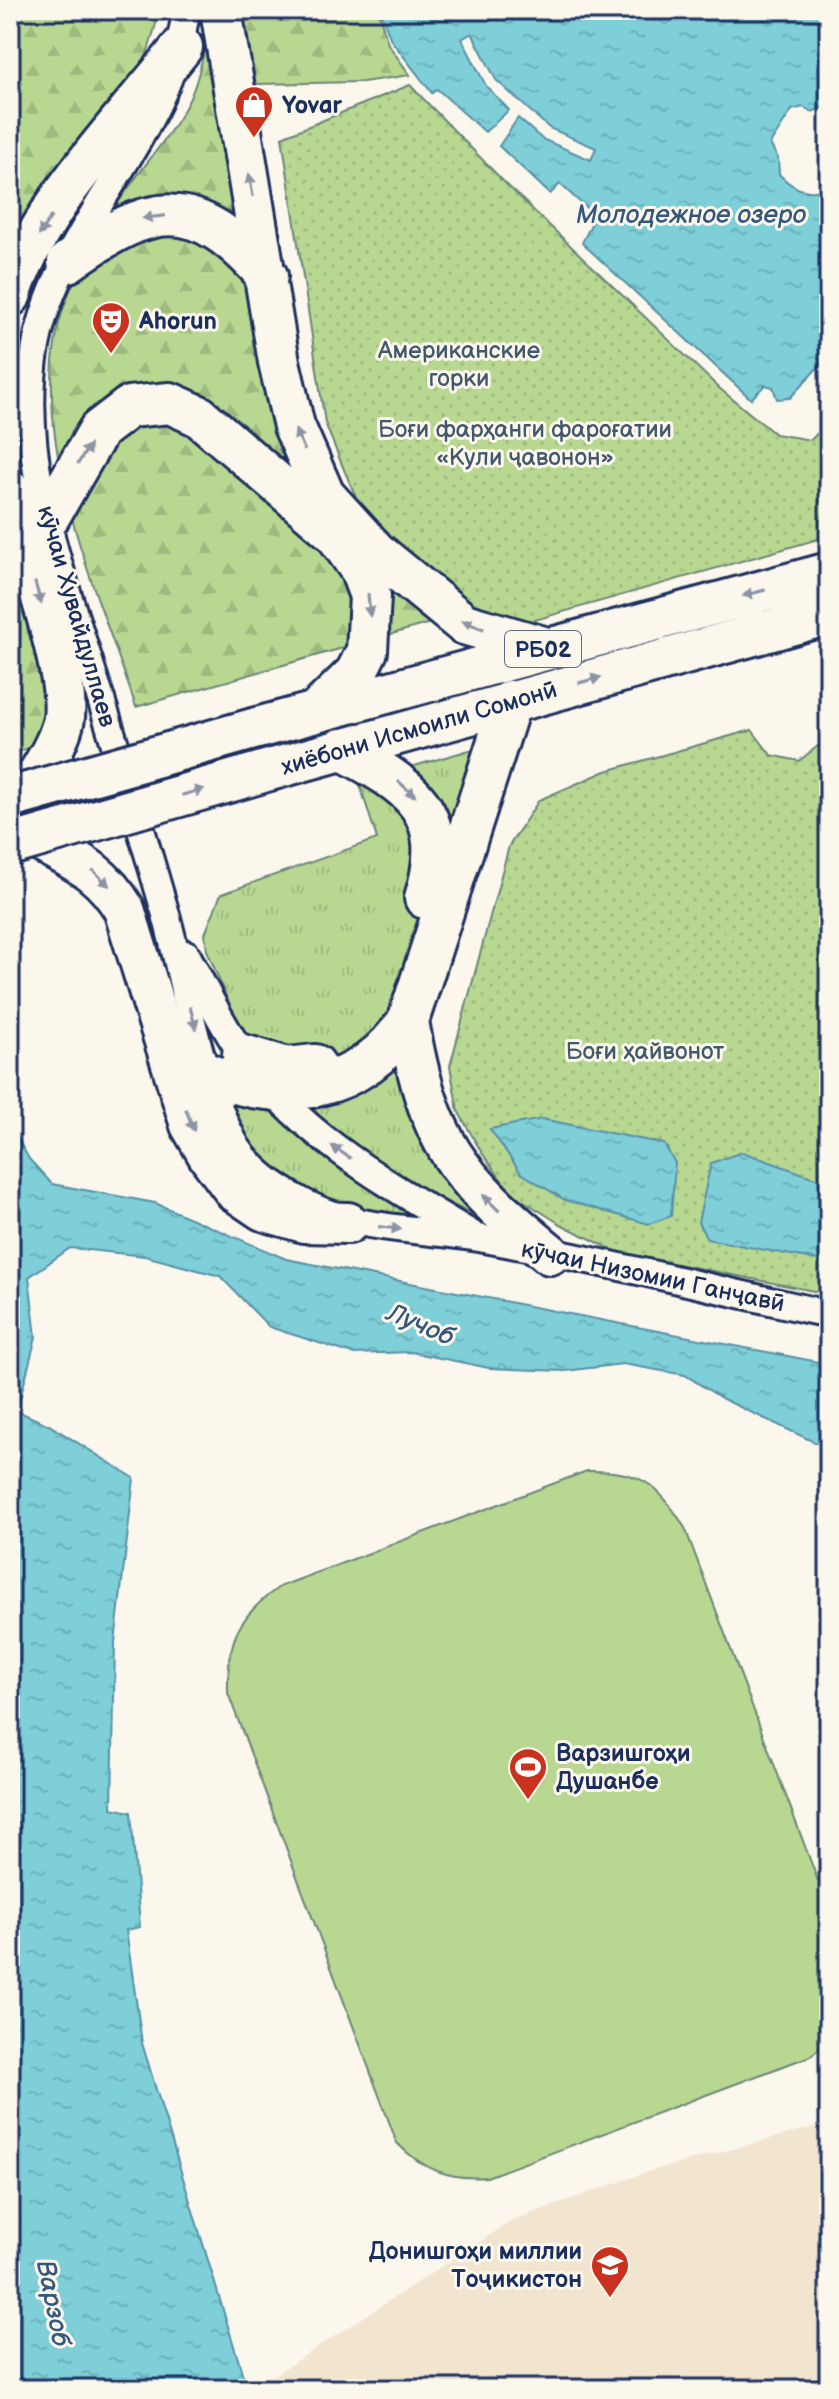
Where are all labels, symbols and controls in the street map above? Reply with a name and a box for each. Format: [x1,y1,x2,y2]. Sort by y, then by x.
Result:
shop icon: Yovar [233,84,275,139]
place label: Yovar [282,91,342,120]
one-way arrow [244,172,257,197]
water label: Молодежное озеро [576,200,807,231]
one-way arrow [142,211,167,224]
one-way arrow [38,215,53,236]
theatre icon: Ahorun [90,300,132,355]
place label: Ahorun [138,307,217,336]
park label: Американские горки [377,336,540,393]
park label: Боғи фарҳанги фароғатии «Кули ҷавонон» [378,415,672,472]
one-way arrow [293,428,306,451]
one-way arrow [76,442,91,465]
street label: кӯчаи Хувайдуллаев [31,502,122,731]
one-way arrow [32,581,45,605]
one-way arrow [741,588,766,600]
one-way arrow [363,593,376,618]
one-way arrow [461,618,485,631]
road number: РБ02 [505,631,581,667]
one-way arrow [578,673,603,685]
street label: хиёбони Исмоили Сомонӣ [278,675,561,782]
one-way arrow [398,780,417,798]
one-way arrow [181,785,205,798]
one-way arrow [91,868,110,887]
one-way arrow [187,1005,199,1030]
park label: Боғи ҳайвонот [566,1037,724,1066]
one-way arrow [184,1108,197,1132]
one-way arrow [330,1145,351,1160]
one-way arrow [482,1194,501,1213]
one-way arrow [378,1221,403,1234]
street label: кӯчаи Низомии Ганҷавӣ [519,1234,787,1319]
water label: Лучоб [380,1297,459,1354]
place label: Варзишгоҳи Душанбе [556,1739,691,1796]
sports icon: Варзишгоҳи Душанбе [507,1746,549,1801]
place label: Донишгоҳи миллии Тоҷикистон [369,2237,582,2294]
school or university icon: Донишгоҳи миллии Тоҷикистон [589,2244,631,2299]
water label: Варзоб [29,2258,76,2350]

